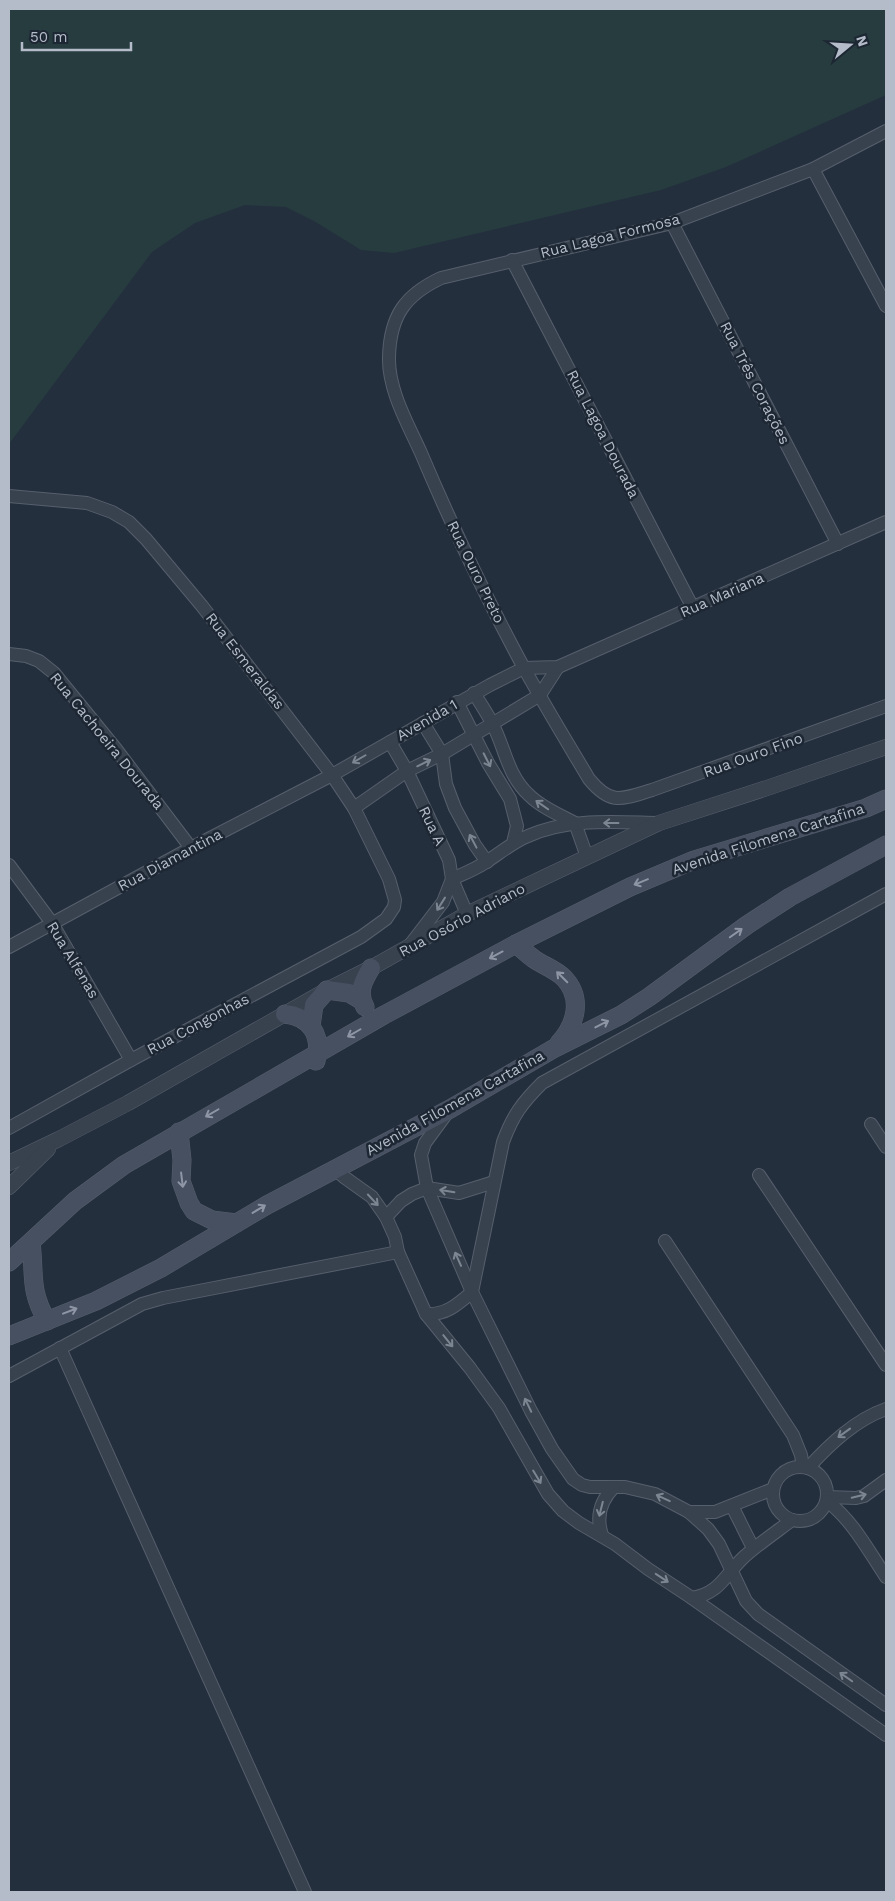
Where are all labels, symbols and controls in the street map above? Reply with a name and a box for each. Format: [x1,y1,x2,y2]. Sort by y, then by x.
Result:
scale bar [22,20,131,52]
north arrow [825,20,875,70]
text: 50 m [30,28,67,46]
text: N [853,34,872,48]
street label: Rua Lagoa Formosa [538,210,682,262]
street label: Rua Três Corações [716,319,794,447]
street label: Rua Lagoa Dourada [563,367,643,502]
street label: Rua Ouro Preto [443,518,509,626]
street label: Rua Mariana [677,568,767,622]
street label: Rua Esmeraldas [202,609,288,713]
street label: Rua Cachoeira Dourada [46,669,168,813]
street label: Avenida 1 [393,695,461,745]
street label: Rua Ouro Fino [701,729,805,781]
one-way arrow [483,752,492,767]
one-way arrow [352,755,367,765]
one-way arrow [416,757,431,767]
street label: Avenida Filomena Cartafina [670,799,867,879]
one-way arrow [535,800,549,810]
street label: Rua A [415,803,449,849]
one-way arrow [603,818,619,828]
street label: Rua Diamantina [115,825,226,895]
one-way arrow [468,834,477,849]
one-way arrow [634,878,649,887]
street label: Rua Osório Adriano [396,879,528,961]
one-way arrow [435,897,446,911]
street label: Rua Alfenas [43,918,103,1002]
one-way arrow [729,928,743,938]
one-way arrow [489,950,504,960]
one-way arrow [556,971,568,983]
street label: Rua Congonhas [144,990,252,1058]
one-way arrow [595,1019,610,1029]
one-way arrow [347,1028,361,1038]
street label: Avenida Filomena Cartafina [363,1046,548,1160]
one-way arrow [205,1108,220,1118]
one-way arrow [177,1172,187,1188]
one-way arrow [439,1186,455,1196]
one-way arrow [367,1193,378,1206]
one-way arrow [252,1204,266,1214]
one-way arrow [452,1252,462,1267]
one-way arrow [62,1306,77,1315]
one-way arrow [442,1335,453,1348]
one-way arrow [523,1398,533,1413]
one-way arrow [837,1428,851,1438]
one-way arrow [532,1469,542,1483]
one-way arrow [851,1491,867,1500]
one-way arrow [656,1492,671,1502]
one-way arrow [596,1501,605,1517]
one-way arrow [654,1573,668,1583]
one-way arrow [839,1672,853,1682]

